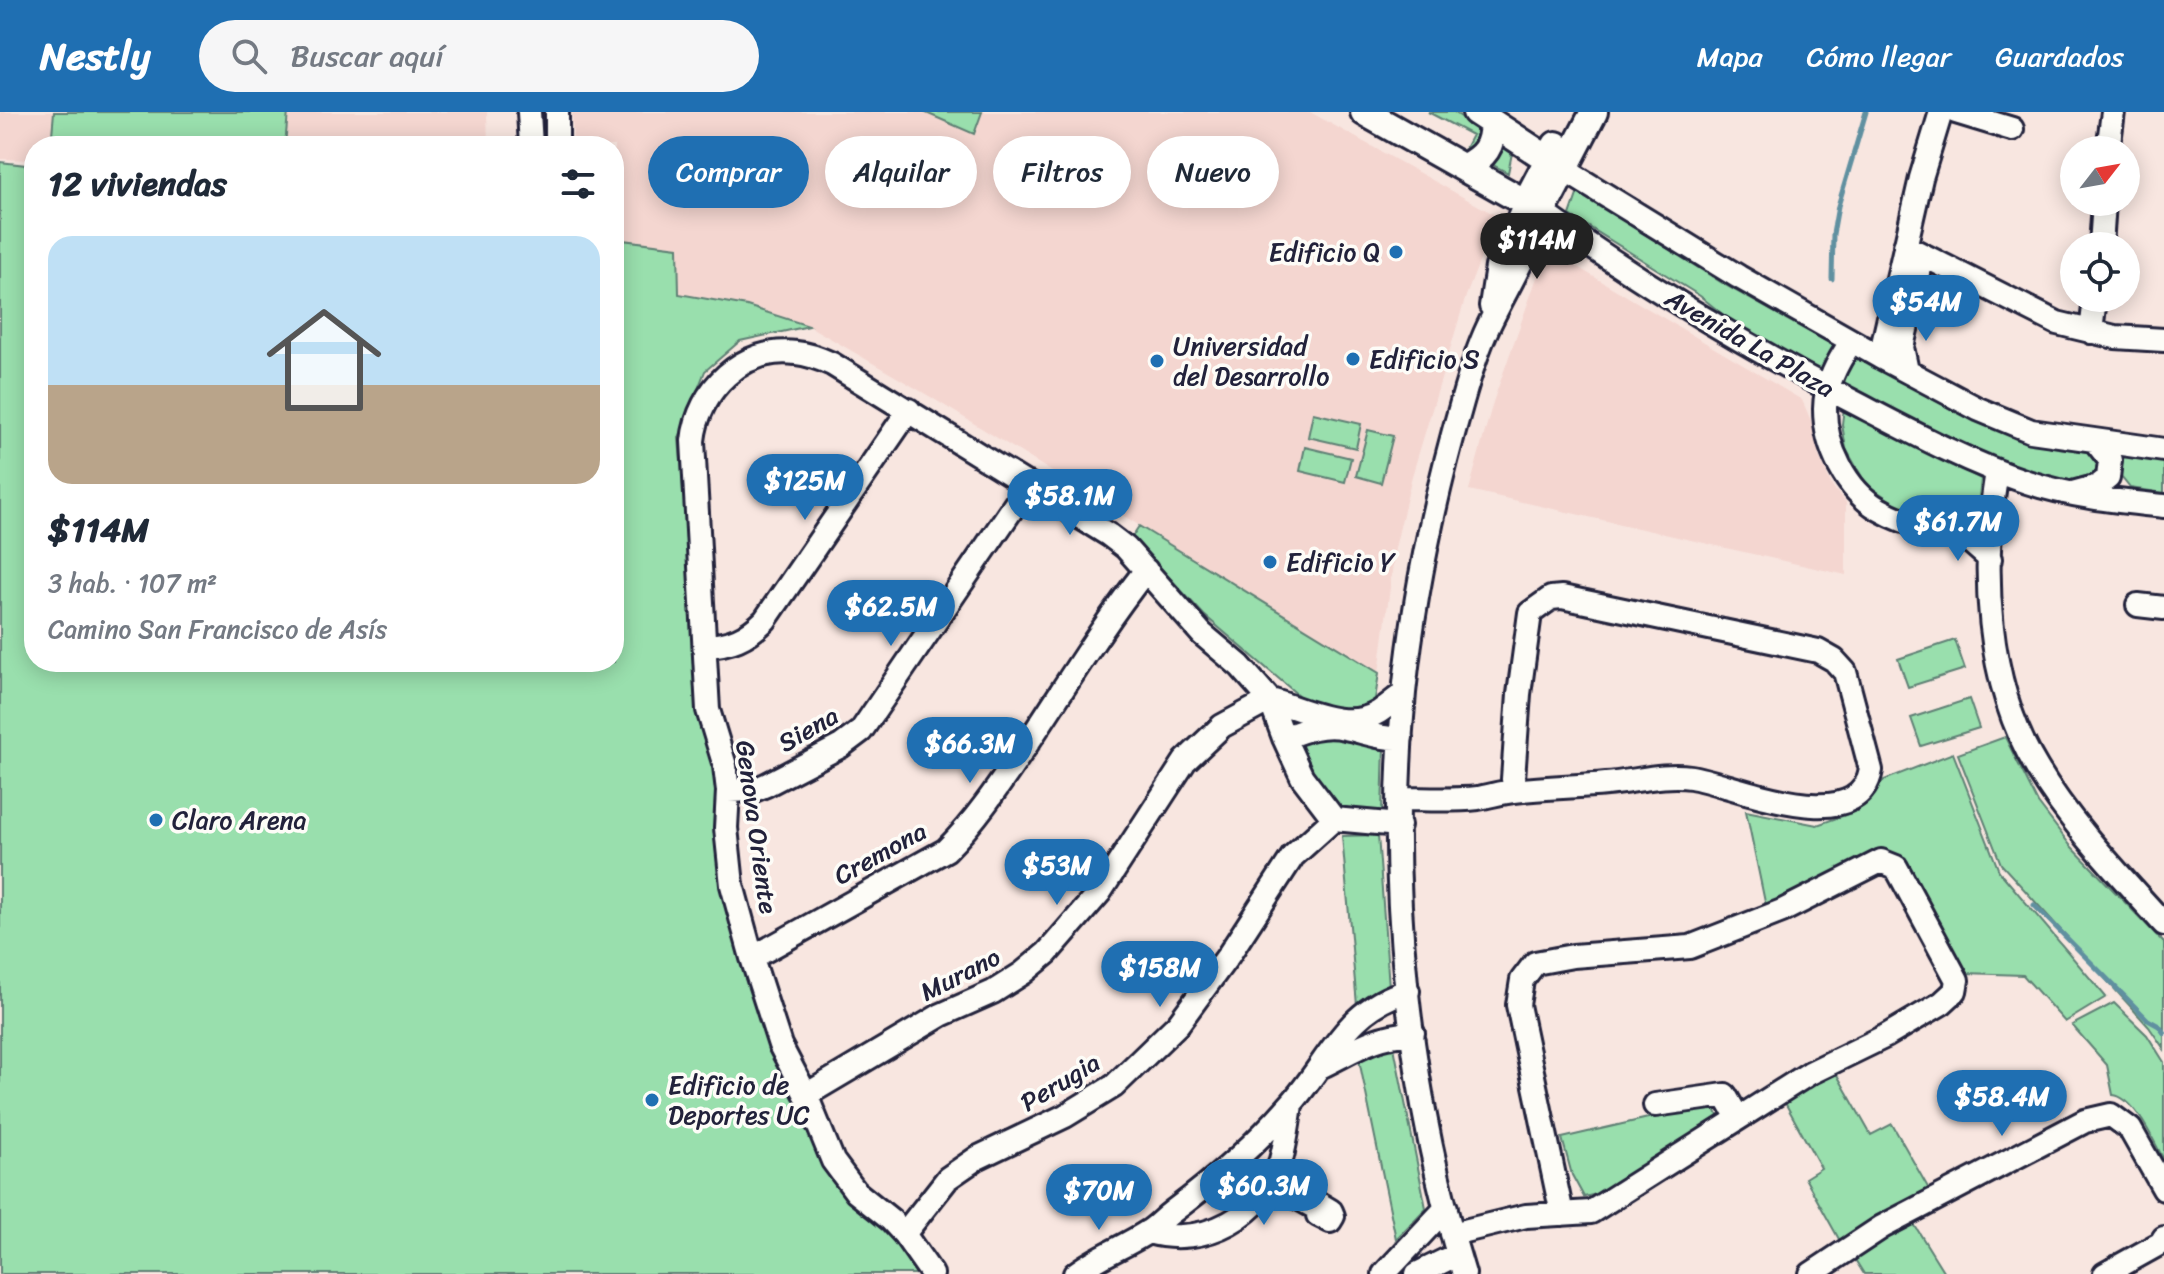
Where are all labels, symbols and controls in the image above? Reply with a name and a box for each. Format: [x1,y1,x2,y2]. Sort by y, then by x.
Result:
search box [199,20,759,92]
text: Nestly [40,23,151,90]
text: Buscar aquí [291,29,444,83]
text: Mapa [1697,32,1763,81]
text: Cómo llegar [1807,32,1951,81]
text: Guardados [1995,32,2124,81]
icon: search [227,34,271,78]
chip: Comprar [648,136,809,208]
chip: Alquilar [825,136,977,208]
chip: Filtros [993,136,1131,208]
chip: Nuevo [1147,136,1279,208]
north arrow [2060,136,2140,216]
map controls [2060,136,2140,312]
text: 12 viviendas [48,154,227,214]
icon: filters [556,162,600,206]
pin: $114M [1481,213,1593,281]
text: $114M [1498,216,1576,262]
place label: Edificio Q [1269,229,1380,275]
button: locate [2060,232,2140,312]
marker: Edificio Q [1387,243,1405,261]
street label: Avenida La Plaza [1655,275,1844,410]
pin: $54M [1879,275,1973,343]
text: $54M [1891,278,1961,324]
icon: home [252,288,396,432]
place label: Universidad del Desarrollo [1173,323,1329,399]
place label: Edificio S [1369,336,1480,382]
marker: Edificio S [1344,350,1362,368]
marker: Universidad del Desarrollo [1148,352,1166,370]
pin: $125M [749,454,861,522]
text: $125M [765,457,845,503]
pin: $58.1M [1005,469,1135,537]
text: $58.1M [1025,472,1115,518]
pin: $61.7M [1893,495,2023,563]
text: $61.7M [1914,498,2002,544]
text: $114M [48,500,149,560]
place label: Edificio Y [1286,539,1396,585]
marker: Edificio Y [1261,553,1279,571]
text: 3 hab. · 107 m² [48,560,217,606]
pin: $62.5M [826,580,956,648]
text: $62.5M [845,583,937,629]
text: Camino San Francisco de Asís [48,606,387,652]
street label: Siena [769,693,847,765]
pin: $66.3M [905,717,1035,785]
text: $66.3M [925,720,1015,766]
street label: Genova Oriente [722,737,792,917]
place label: Claro Arena [172,797,307,843]
street label: Cremona [825,808,935,898]
marker: Claro Arena [147,811,165,829]
pin: $53M [1010,839,1104,907]
text: $53M [1023,842,1091,888]
street label: Murano [911,934,1009,1014]
pin: $158M [1104,941,1216,1009]
text: $158M [1119,944,1201,990]
street label: Perugia [1011,1040,1109,1124]
place label: Edificio de Deportes UC [668,1062,810,1138]
pin: $58.4M [1937,1070,2067,1138]
text: $58.4M [1955,1073,2049,1119]
marker: Edificio de Deportes UC [643,1091,661,1109]
pin: $60.3M [1199,1159,1329,1227]
text: $60.3M [1218,1162,1310,1208]
pin: $70M [1052,1164,1146,1232]
text: $70M [1064,1167,1134,1213]

